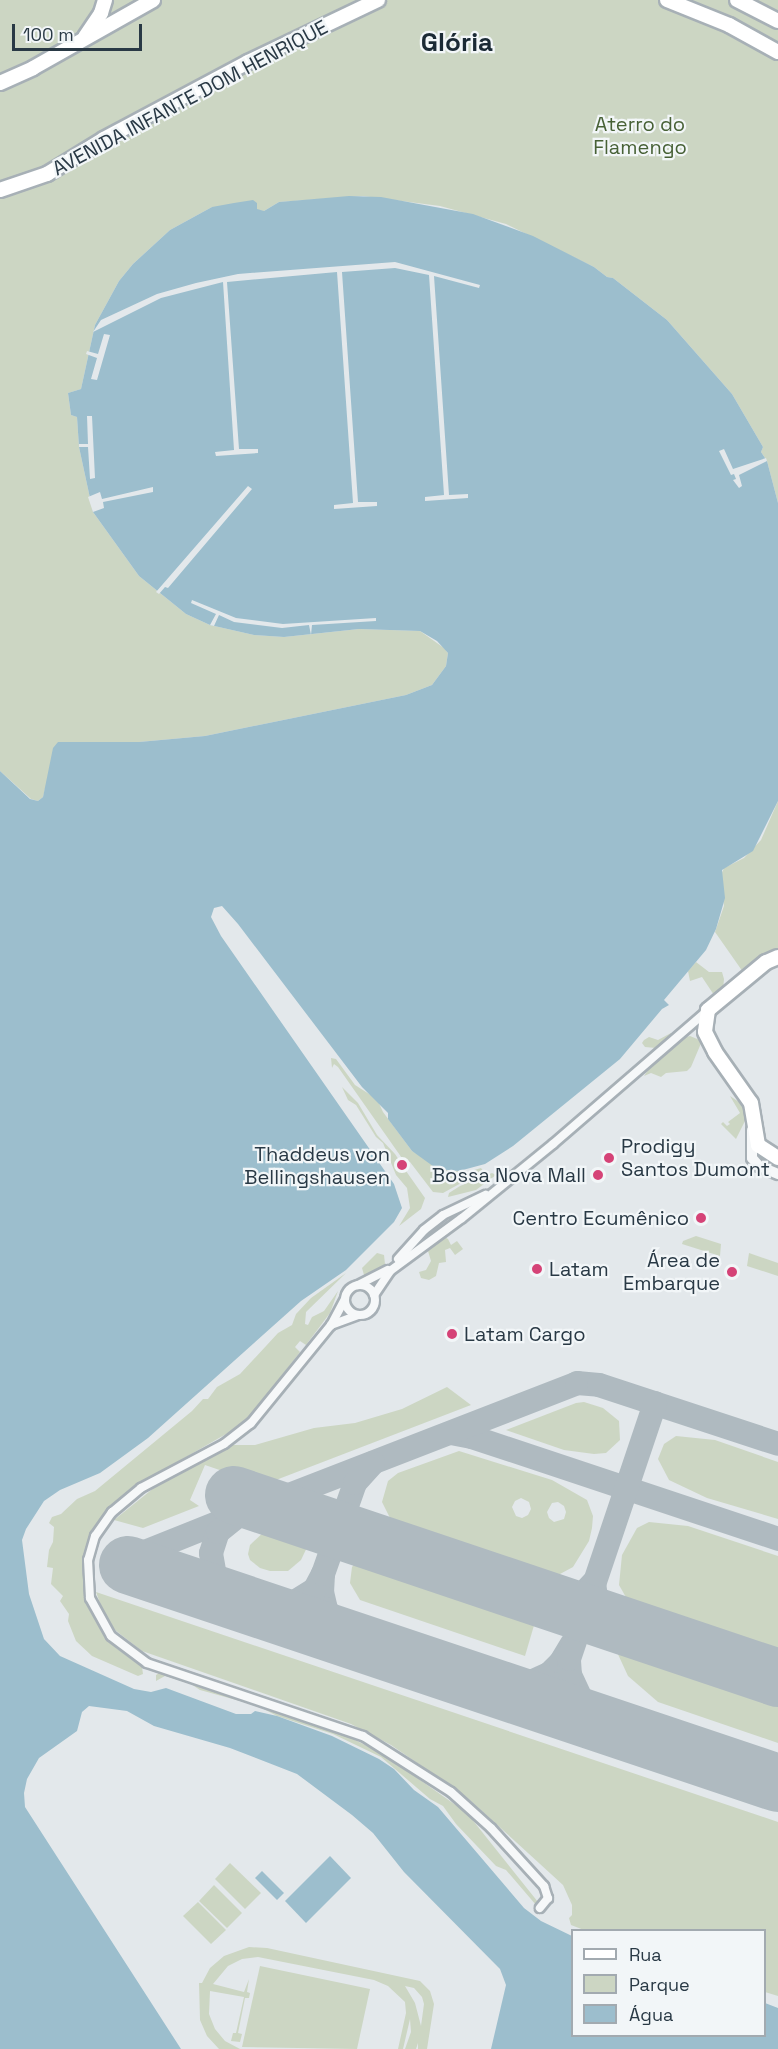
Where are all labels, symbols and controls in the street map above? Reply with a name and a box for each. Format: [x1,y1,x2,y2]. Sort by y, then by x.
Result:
scale bar [15,12,146,50]
street label: AVENIDA INFANTE DOM HENRIQUE [48,15,332,181]
text: 100 m [23,23,74,46]
district label: Glória [421,27,493,59]
park label: Aterro do Flamengo [593,113,687,160]
place label: Prodigy Santos Dumont [621,1134,770,1181]
place label: Thaddeus von Bellingshausen [244,1142,390,1189]
marker: Prodigy Santos Dumont [602,1151,616,1165]
marker: Thaddeus von Bellingshausen [395,1158,409,1172]
place label: Bossa Nova Mall [432,1163,586,1187]
marker: Bossa Nova Mall [591,1168,605,1182]
place label: Centro Ecumênico [512,1206,689,1230]
marker: Centro Ecumênico [694,1211,708,1225]
place label: Área de Embarque [623,1248,720,1295]
place label: Latam [549,1257,609,1281]
marker: Latam [530,1262,544,1276]
marker: Área de Embarque [725,1265,739,1279]
place label: Latam Cargo [464,1322,585,1346]
marker: Latam Cargo [445,1327,459,1341]
legend [571,1929,766,2037]
text: Rua [629,1943,662,1966]
text: Parque [629,1973,690,1996]
text: Água [629,2003,673,2026]

